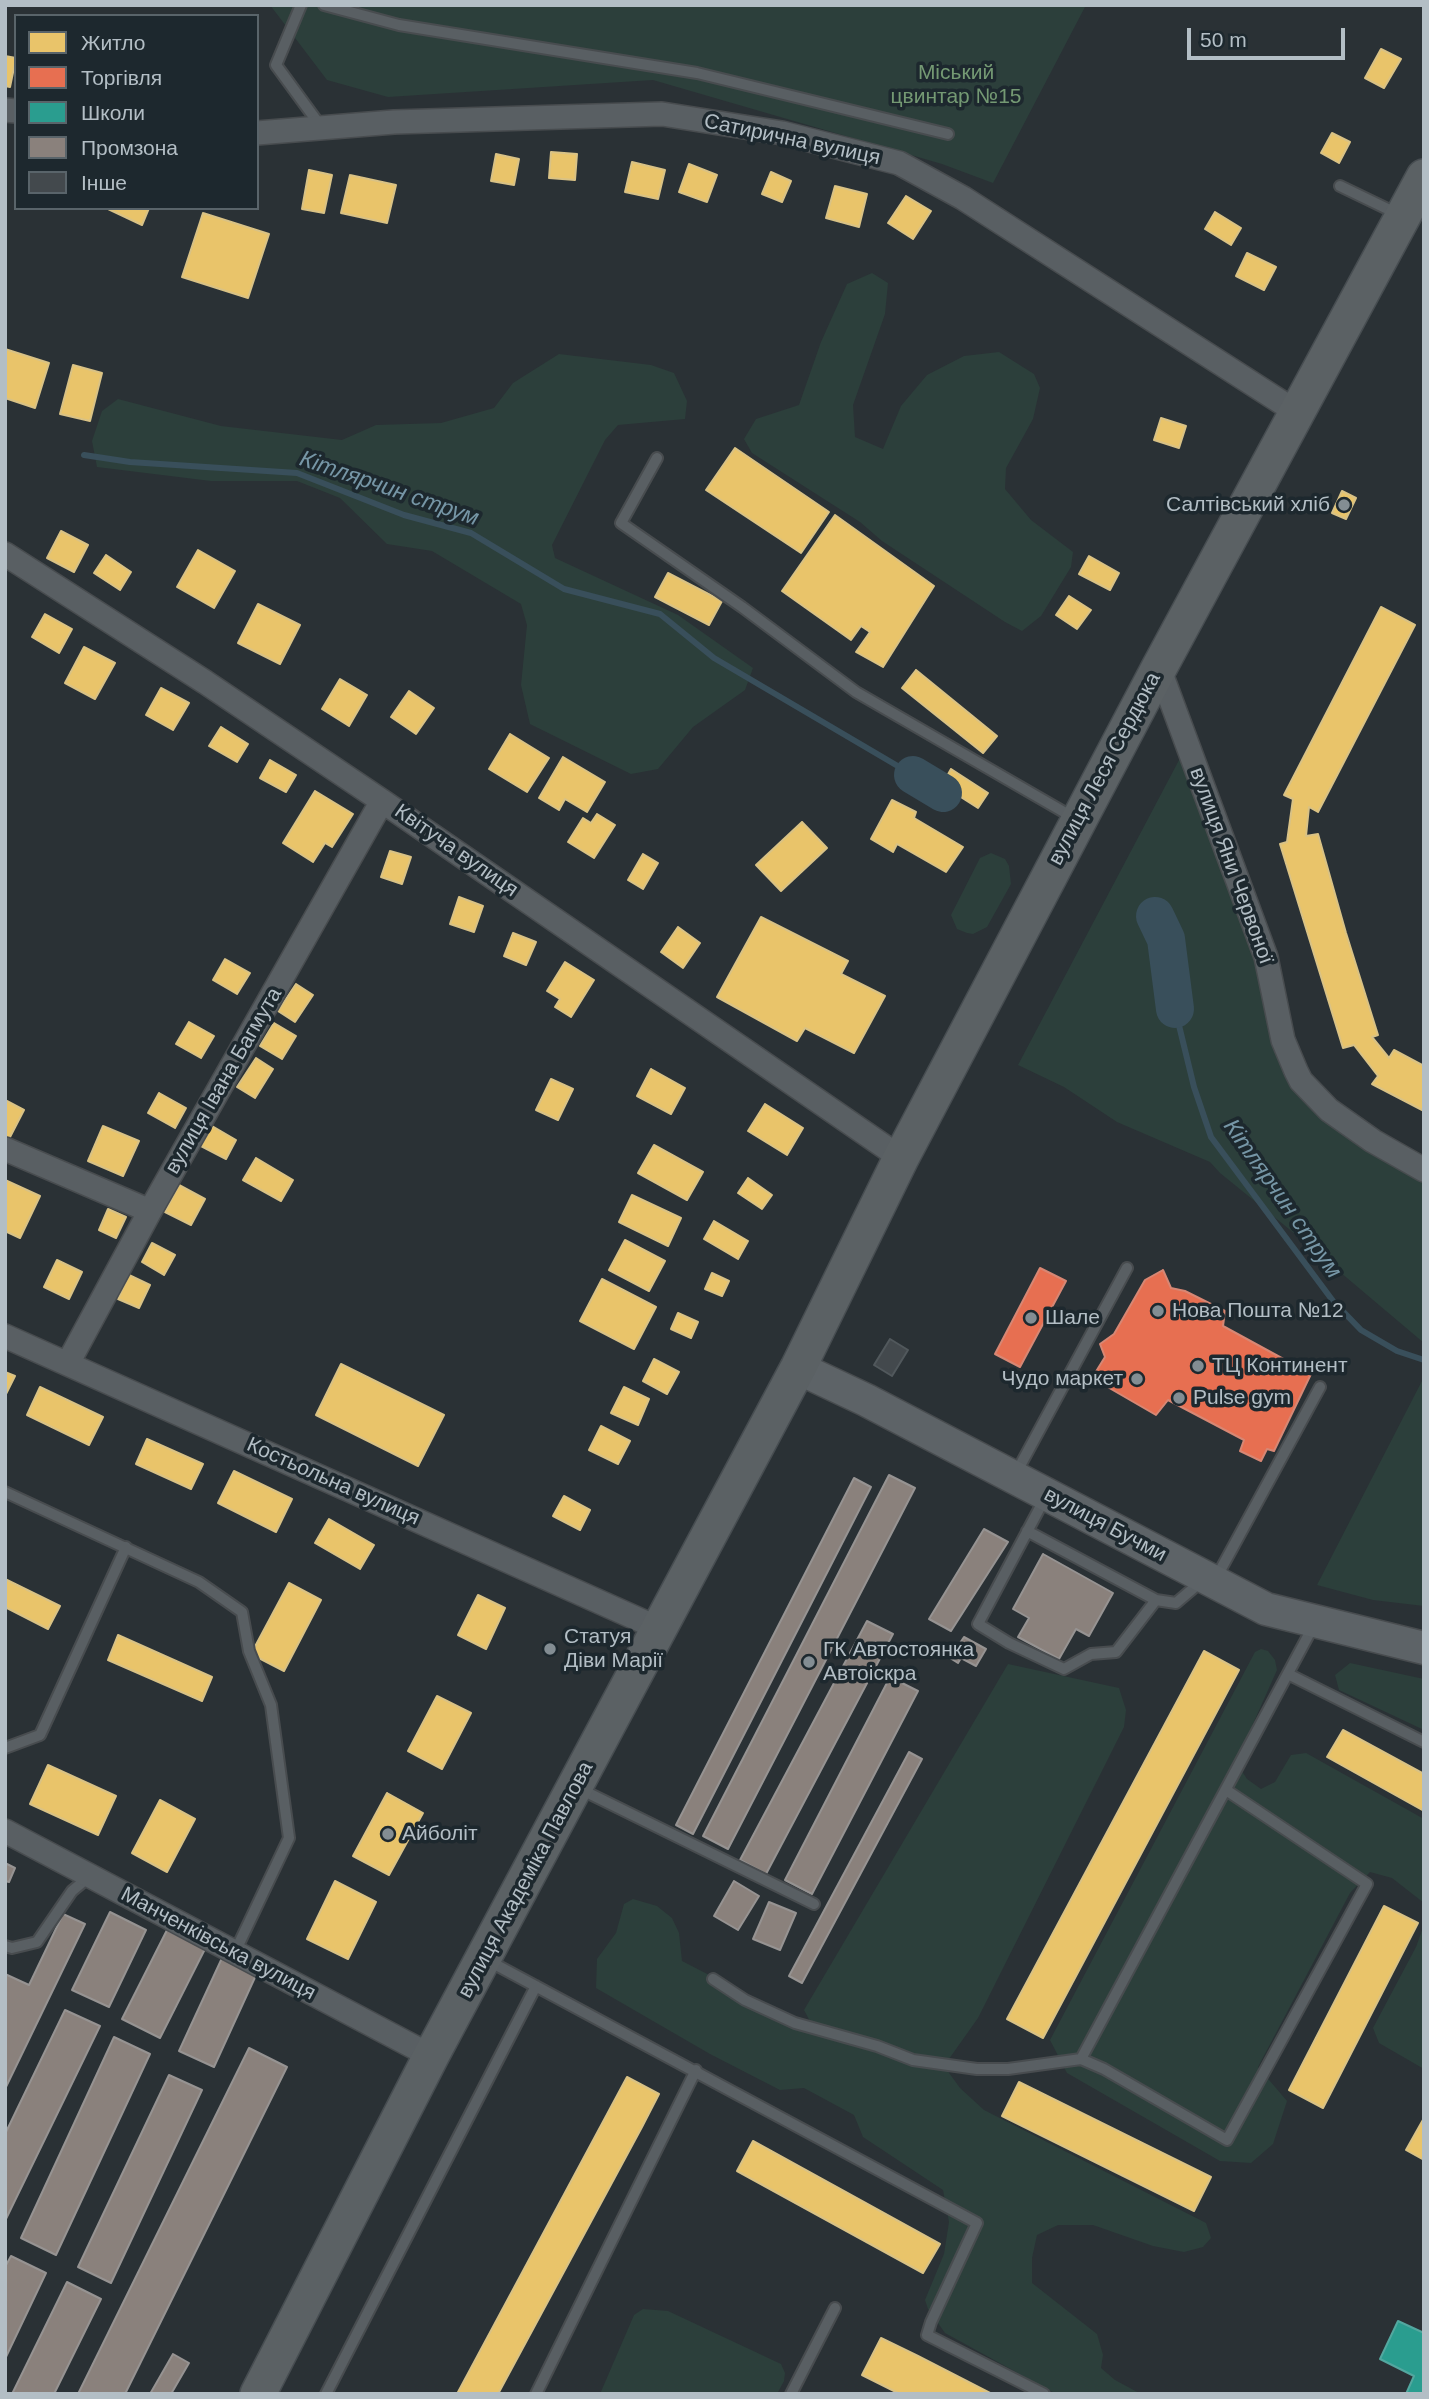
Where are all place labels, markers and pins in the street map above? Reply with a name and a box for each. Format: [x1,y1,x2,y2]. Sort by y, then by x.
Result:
place label: Салтівський хліб [1166,492,1330,518]
marker: Салтівський хліб [1336,497,1352,513]
place label: Нова Пошта №12 [1172,1298,1344,1324]
marker: Нова Пошта №12 [1150,1303,1166,1319]
place label: Шале [1045,1305,1100,1331]
marker: Шале [1023,1310,1039,1326]
place label: ТЦ Континент [1212,1353,1348,1379]
marker: ТЦ Континент [1190,1358,1206,1374]
place label: Чудо маркет [1002,1366,1123,1392]
marker: Чудо маркет [1129,1371,1145,1387]
place label: Pulse gym [1193,1385,1291,1411]
marker: Pulse gym [1171,1390,1187,1406]
place label: Статуя Діви Марії [564,1624,663,1674]
place label: ГК Автостоянка Автоіскра [823,1637,974,1687]
marker: Статуя Діви Марії [542,1641,558,1657]
marker: ГК Автостоянка Автоіскра [801,1654,817,1670]
place label: Айболіт [402,1821,478,1847]
marker: Айболіт [380,1826,396,1842]

